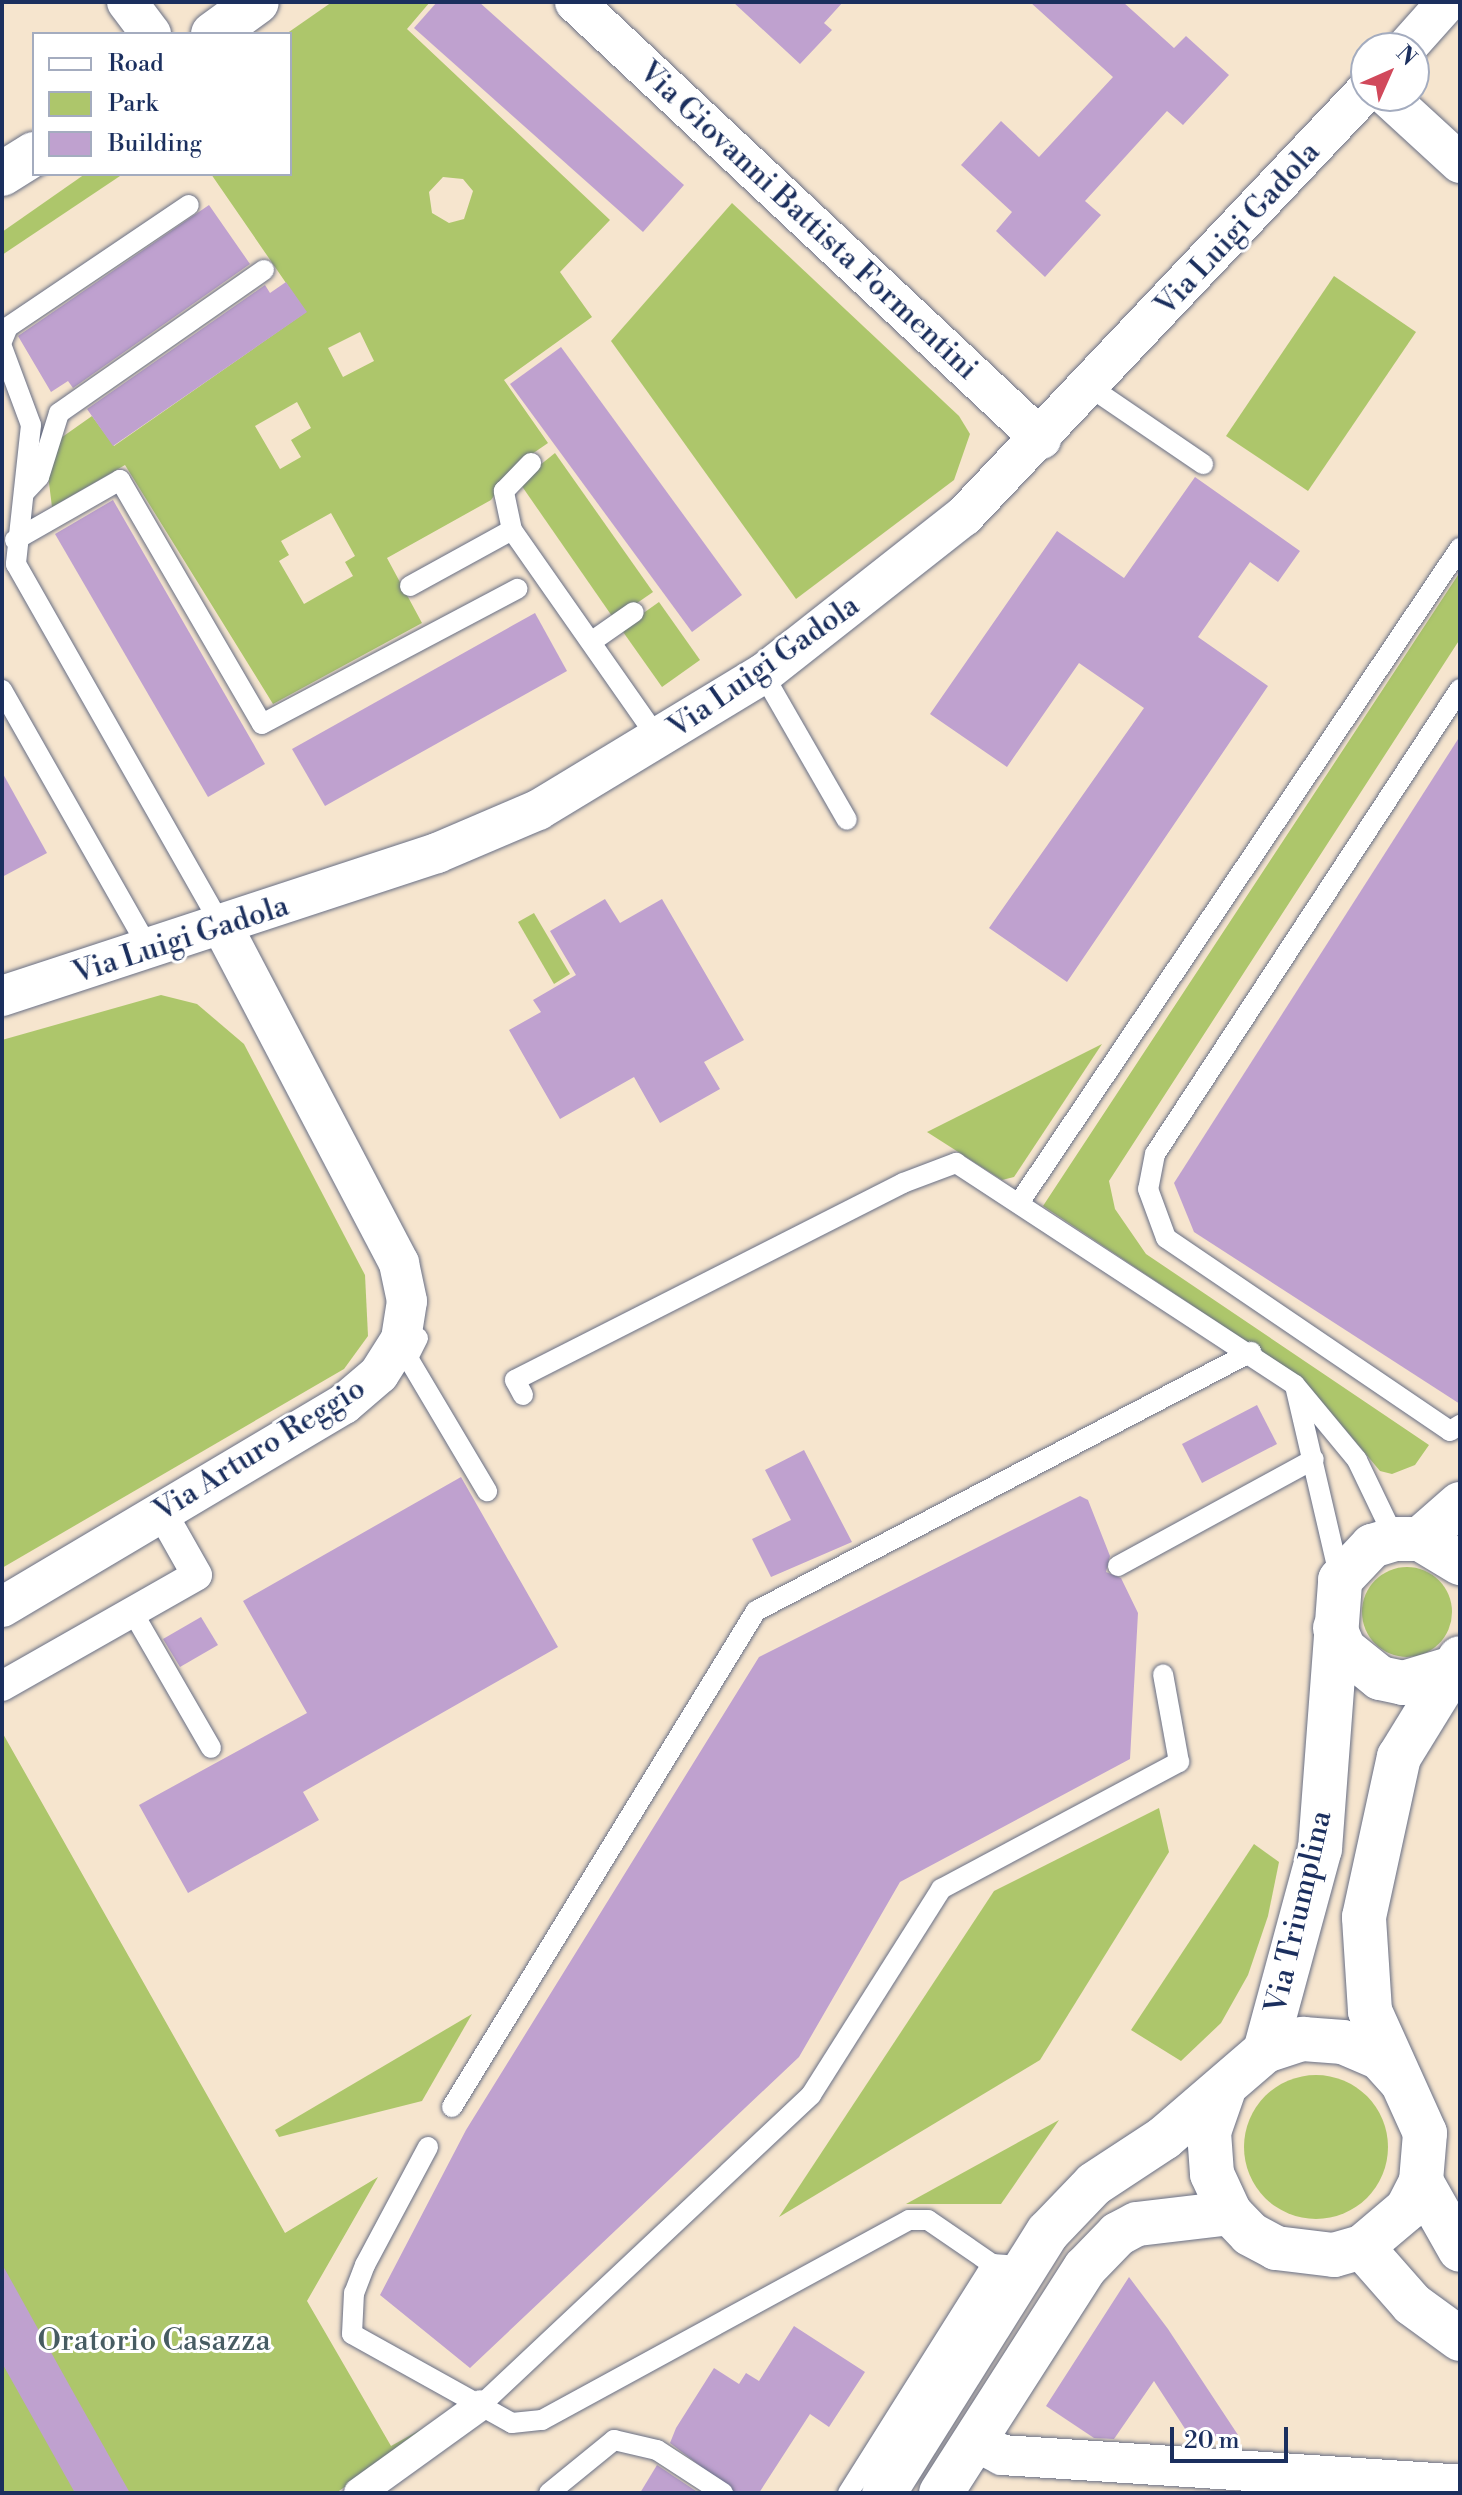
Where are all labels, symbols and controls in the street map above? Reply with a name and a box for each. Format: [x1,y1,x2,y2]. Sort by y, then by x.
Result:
legend [32,32,292,176]
north arrow [1350,32,1430,112]
text: N [1390,40,1422,72]
text: Road [108,49,164,79]
street label: Via Giovanni Battista Formentini [631,54,985,388]
text: Park [108,89,158,119]
text: Building [108,129,202,159]
street label: Via Luigi Gadola [1148,135,1328,323]
street label: Via Luigi Gadola [662,588,866,746]
street label: Via Luigi Gadola [69,888,293,992]
street label: Via Arturo Reggio [148,1371,372,1529]
street label: Via Triumplina [1258,1807,1340,2017]
park label: Oratorio Casazza [37,2323,271,2359]
scale bar [1174,2411,1292,2461]
text: 20 m [1184,2426,1240,2456]

